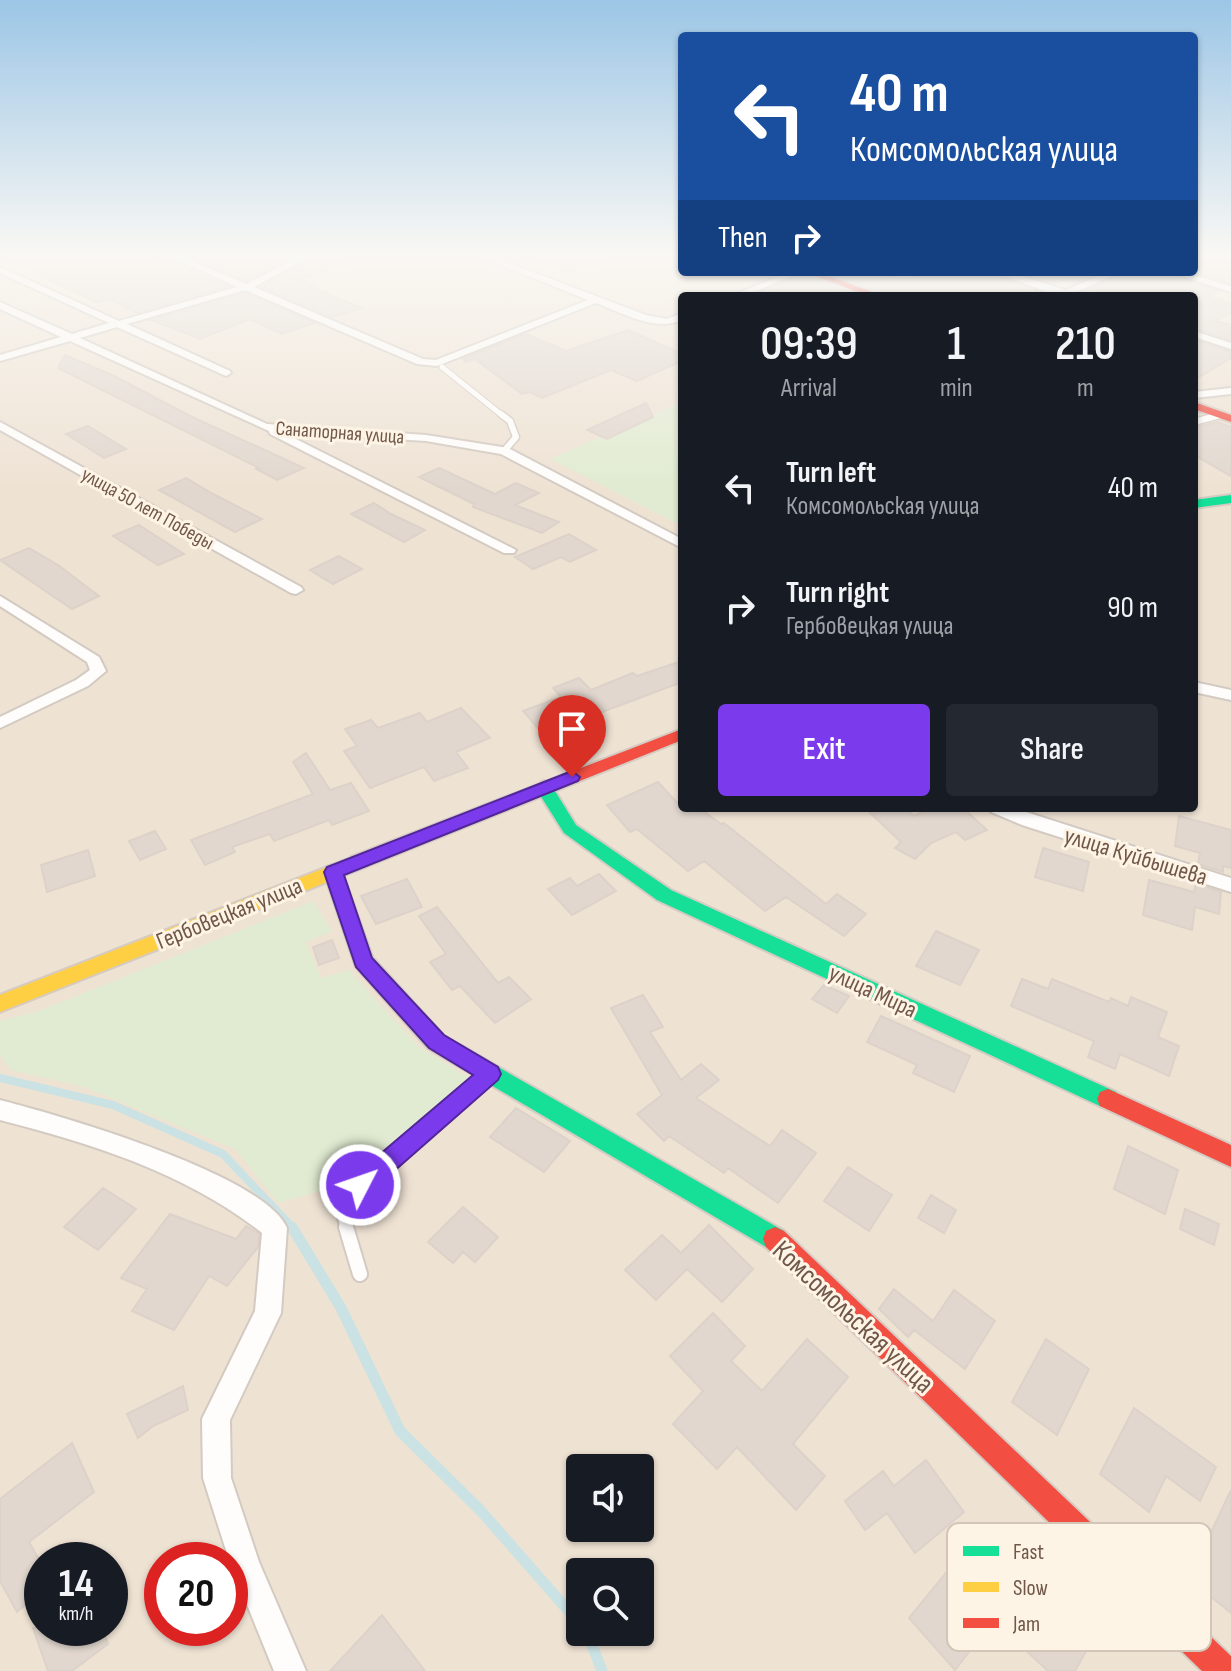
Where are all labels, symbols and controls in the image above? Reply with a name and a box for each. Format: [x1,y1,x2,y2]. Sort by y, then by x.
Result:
text: 40 m [850,61,949,128]
icon: left [718,64,822,168]
text: Комсомольская улица [850,129,1118,172]
icon: right [784,216,828,260]
text: Then [718,220,768,256]
text: 09:39 [760,316,858,373]
text: 1 [947,316,965,373]
text: 210 [1055,316,1116,373]
text: Arrival [781,373,837,404]
text: min [940,373,973,404]
text: m [1077,373,1094,404]
street label: Санаторная улица [275,417,405,449]
text: Turn left [786,455,876,491]
street label: улица 50 лет Победы [77,463,218,555]
icon: left [718,466,762,510]
text: 40 m [1108,470,1158,506]
text: Комсомольская улица [786,491,980,522]
text: Turn right [786,575,889,611]
icon: right [718,586,762,630]
text: 90 m [1107,590,1158,626]
text: Гербовецкая улица [786,611,954,642]
pin [538,695,606,777]
button: Exit [718,704,930,796]
button: Share [946,704,1158,796]
icon: arrive [550,707,594,751]
street label: улица Куйбышева [1061,821,1211,892]
street label: Гербовецкая улица [152,871,306,956]
street label: улица Мира [824,958,922,1024]
position arrow [318,1143,402,1227]
street label: Комсомольская улица [765,1234,940,1400]
map controls [566,1454,654,1646]
button: sound [566,1454,654,1542]
legend [947,1523,1211,1651]
text: Fast [1013,1539,1044,1566]
speed limit sign: 20 [144,1542,248,1646]
button: search [566,1558,654,1646]
text: 14 [59,1560,93,1608]
text: Slow [1013,1575,1048,1602]
text: km/h [59,1602,93,1626]
text: Jam [1012,1611,1040,1638]

